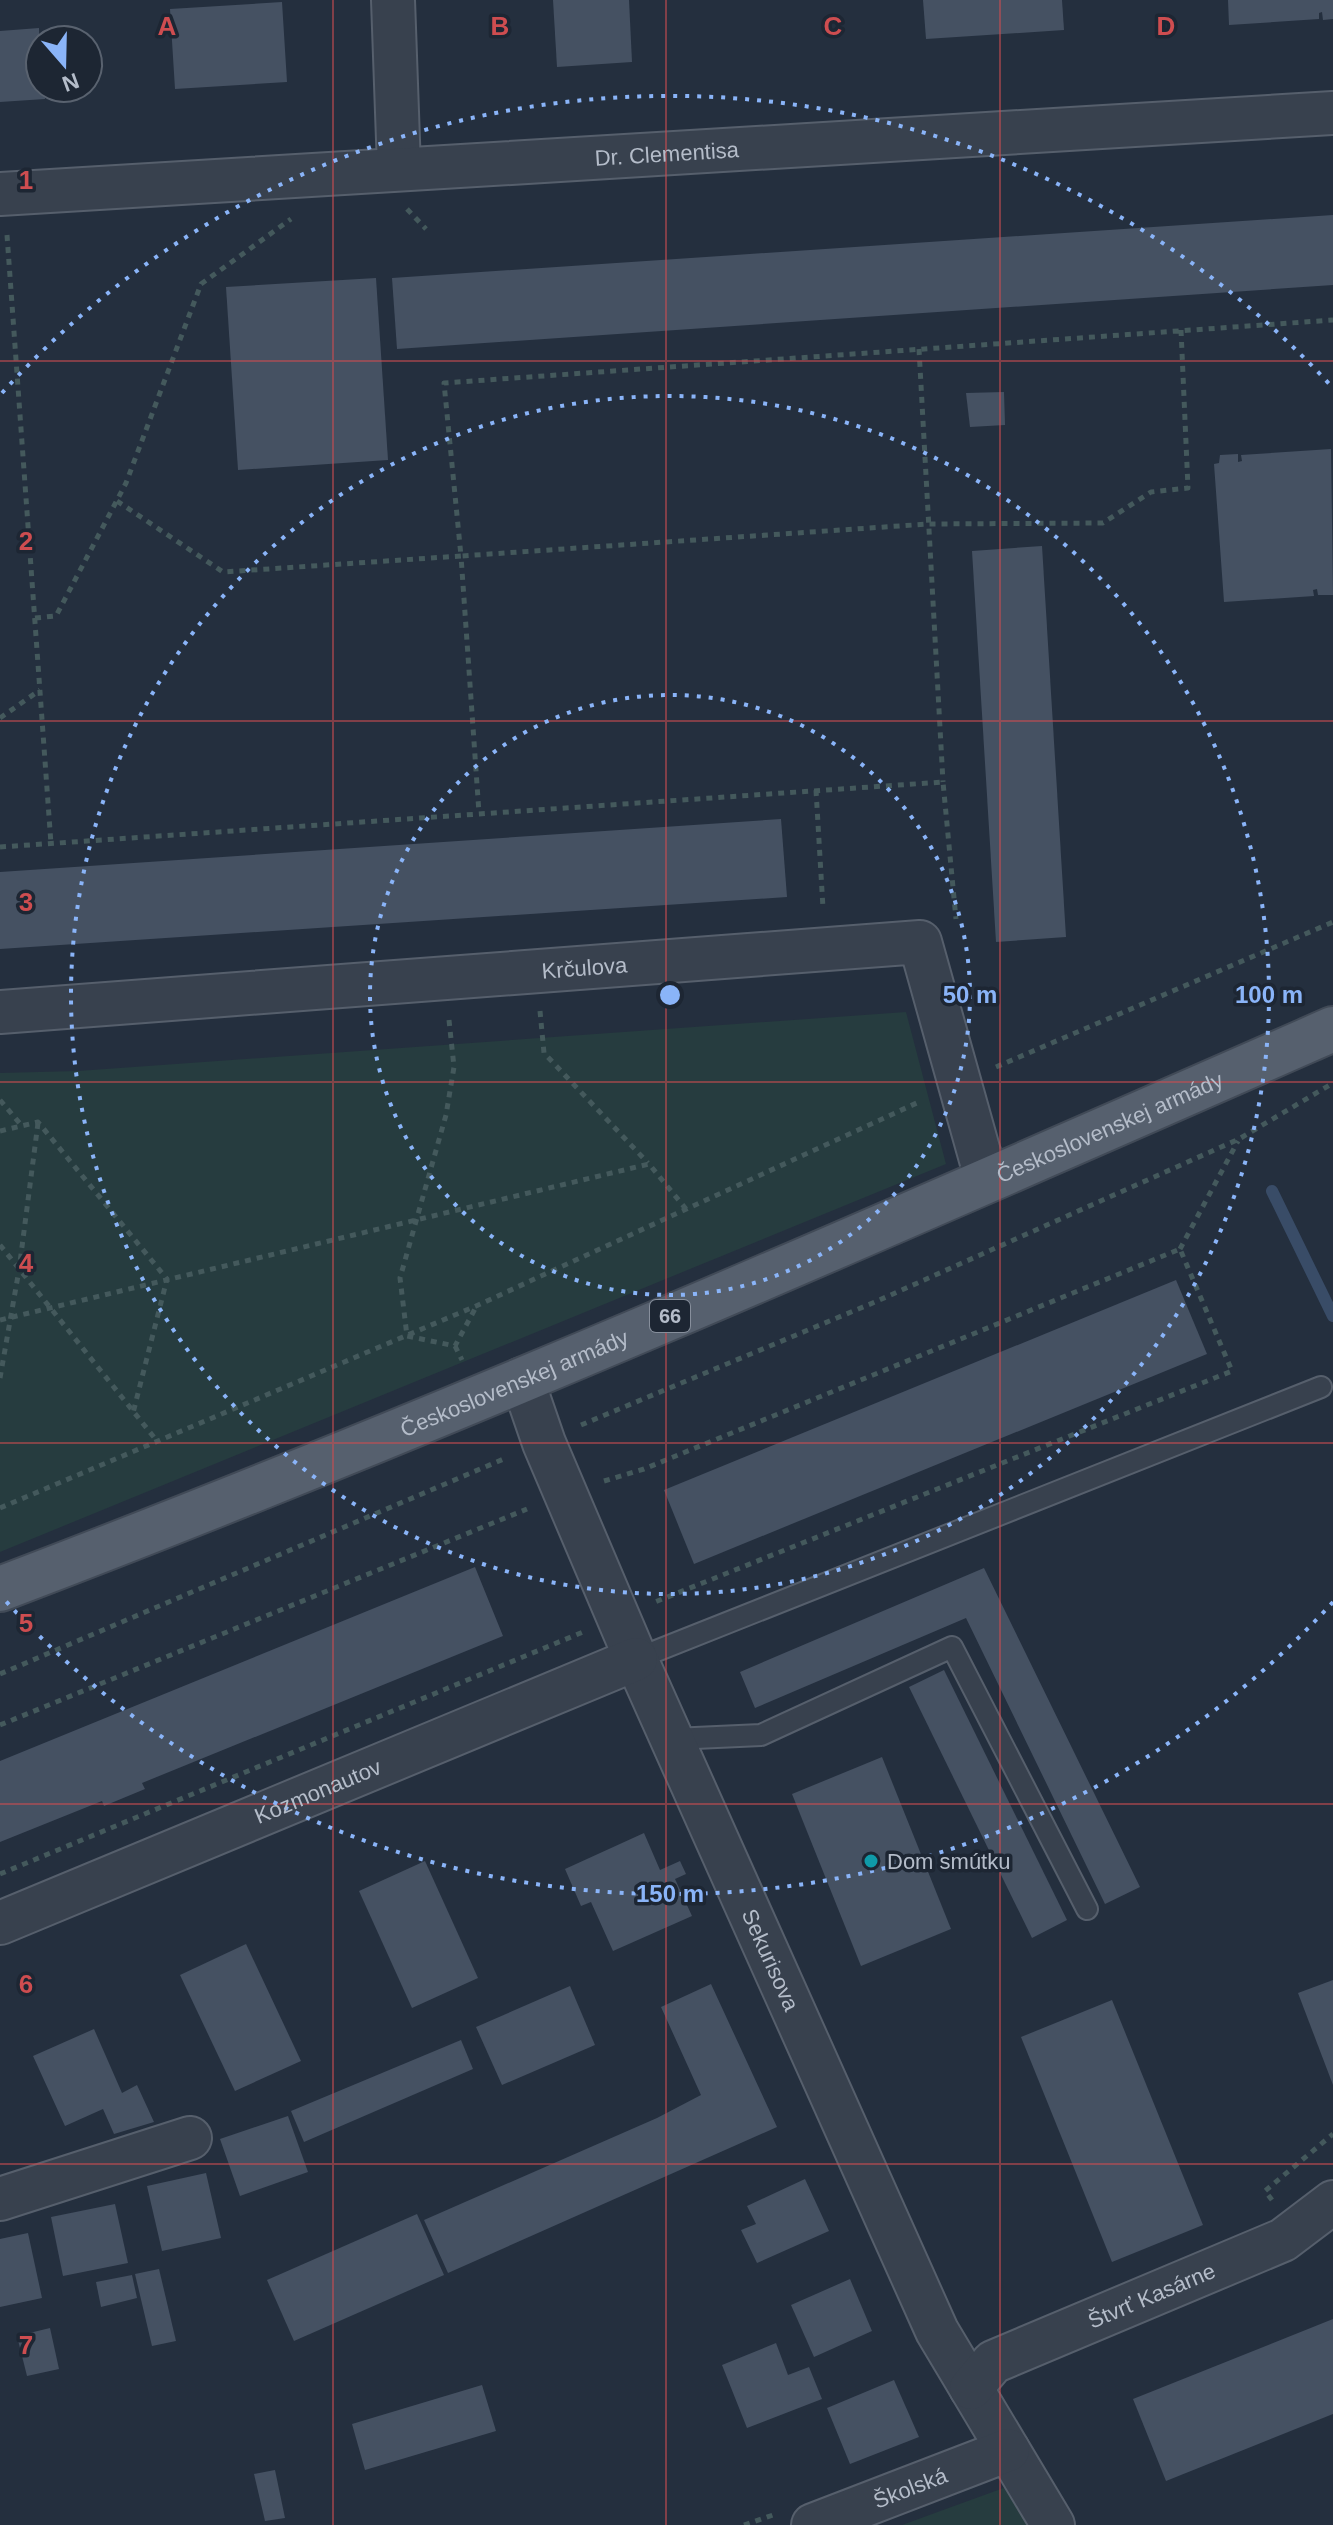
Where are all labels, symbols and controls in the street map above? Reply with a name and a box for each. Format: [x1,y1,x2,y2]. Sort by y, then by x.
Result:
text: A [158,11,177,41]
text: B [491,11,509,41]
text: C [824,11,843,41]
text: D [1157,11,1175,41]
north arrow [24,24,104,104]
text: N [59,68,82,97]
street label: Dr. Clementisa [594,137,740,170]
text: 1 [19,165,33,195]
text: 2 [19,526,33,556]
text: 3 [19,887,33,917]
street label: Krčulova [541,952,629,983]
centre of rings [656,981,684,1009]
text: 50 m [943,981,997,1008]
text: 100 m [1235,981,1303,1008]
street label: Československej armády [993,1067,1227,1188]
text: 4 [19,1248,34,1278]
road number: 66 [650,1300,690,1332]
street label: Československej armády [397,1324,632,1442]
text: 5 [19,1608,33,1638]
street label: Kozmonautov [251,1754,385,1828]
place label: Dom smútku [887,1849,1010,1874]
marker: Dom smútku [862,1852,880,1870]
text: 150 m [636,1880,704,1907]
street label: Sekurisova [737,1905,805,2015]
text: 6 [19,1969,33,1999]
street label: Štvrť Kasárne [1084,2258,1219,2333]
text: 7 [19,2330,33,2360]
street label: Školská [870,2462,951,2513]

